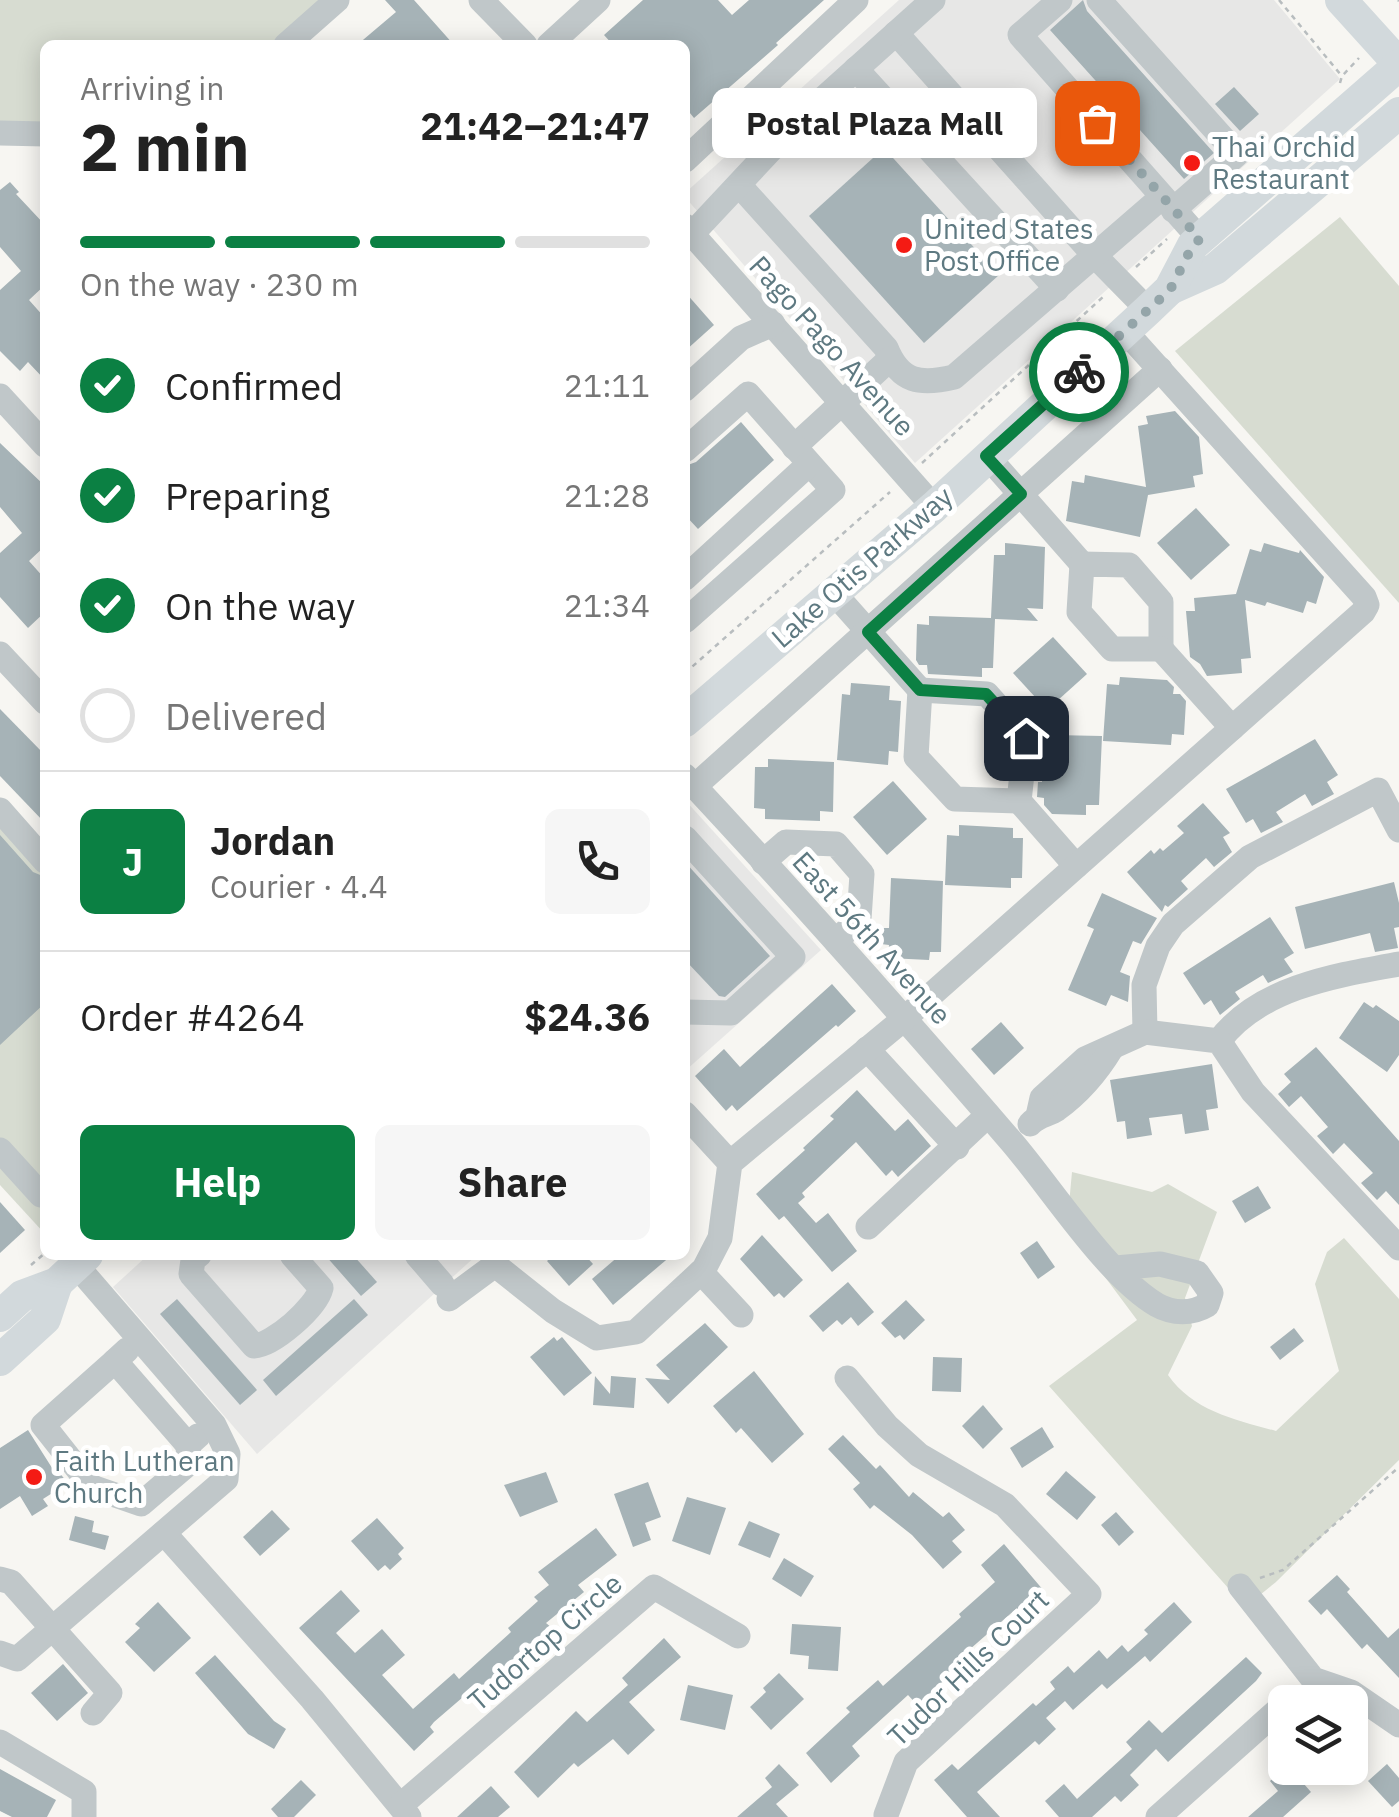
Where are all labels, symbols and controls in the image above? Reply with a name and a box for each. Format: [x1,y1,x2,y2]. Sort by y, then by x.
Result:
text: Arriving in [80,67,225,109]
pin [1055,81,1140,166]
callout: Postal Plaza Mall [712,88,1037,158]
icon: bag [1070,96,1125,151]
text: 21:42–21:47 [420,101,650,150]
text: Postal Plaza Mall [746,102,1003,144]
text: 2 min [80,104,250,189]
place label: Thai Orchid Restaurant [1212,128,1356,197]
marker: Thai Orchid Restaurant [1181,152,1203,174]
place label: United States Post Office [924,210,1094,279]
marker: United States Post Office [893,234,915,256]
street label: Pago Pago Avenue [741,248,923,444]
text: On the way · 230 m [80,263,359,305]
courier [1029,322,1129,422]
icon: bike [1052,345,1107,400]
icon: check [80,358,135,413]
text: Confirmed [165,361,343,410]
text: 21:11 [564,364,650,406]
icon: check [80,468,135,523]
text: Preparing [165,471,330,520]
text: 21:28 [564,474,650,516]
street label: Lake Otis Parkway [763,478,960,656]
icon: check [80,578,135,633]
text: On the way [165,581,355,630]
text: 21:34 [564,584,650,626]
text: Delivered [165,691,327,740]
pin [984,696,1069,781]
icon: home [999,711,1054,766]
button: phone [545,809,650,914]
text: Jordan [210,816,335,865]
text: J [122,837,143,886]
street label: East 56th Avenue [785,843,960,1032]
text: Courier · 4.4 [210,865,388,907]
text: Order #4264 [80,992,305,1041]
text: $24.36 [524,992,650,1041]
button: Help [80,1125,355,1240]
button: Share [375,1125,650,1240]
place label: Faith Lutheran Church [54,1442,235,1511]
marker: Faith Lutheran Church [23,1466,45,1488]
street label: Tudortop Circle [460,1564,630,1719]
street label: Tudor Hills Court [879,1581,1056,1754]
map controls [1268,1685,1368,1785]
button: layers [1268,1685,1368,1785]

